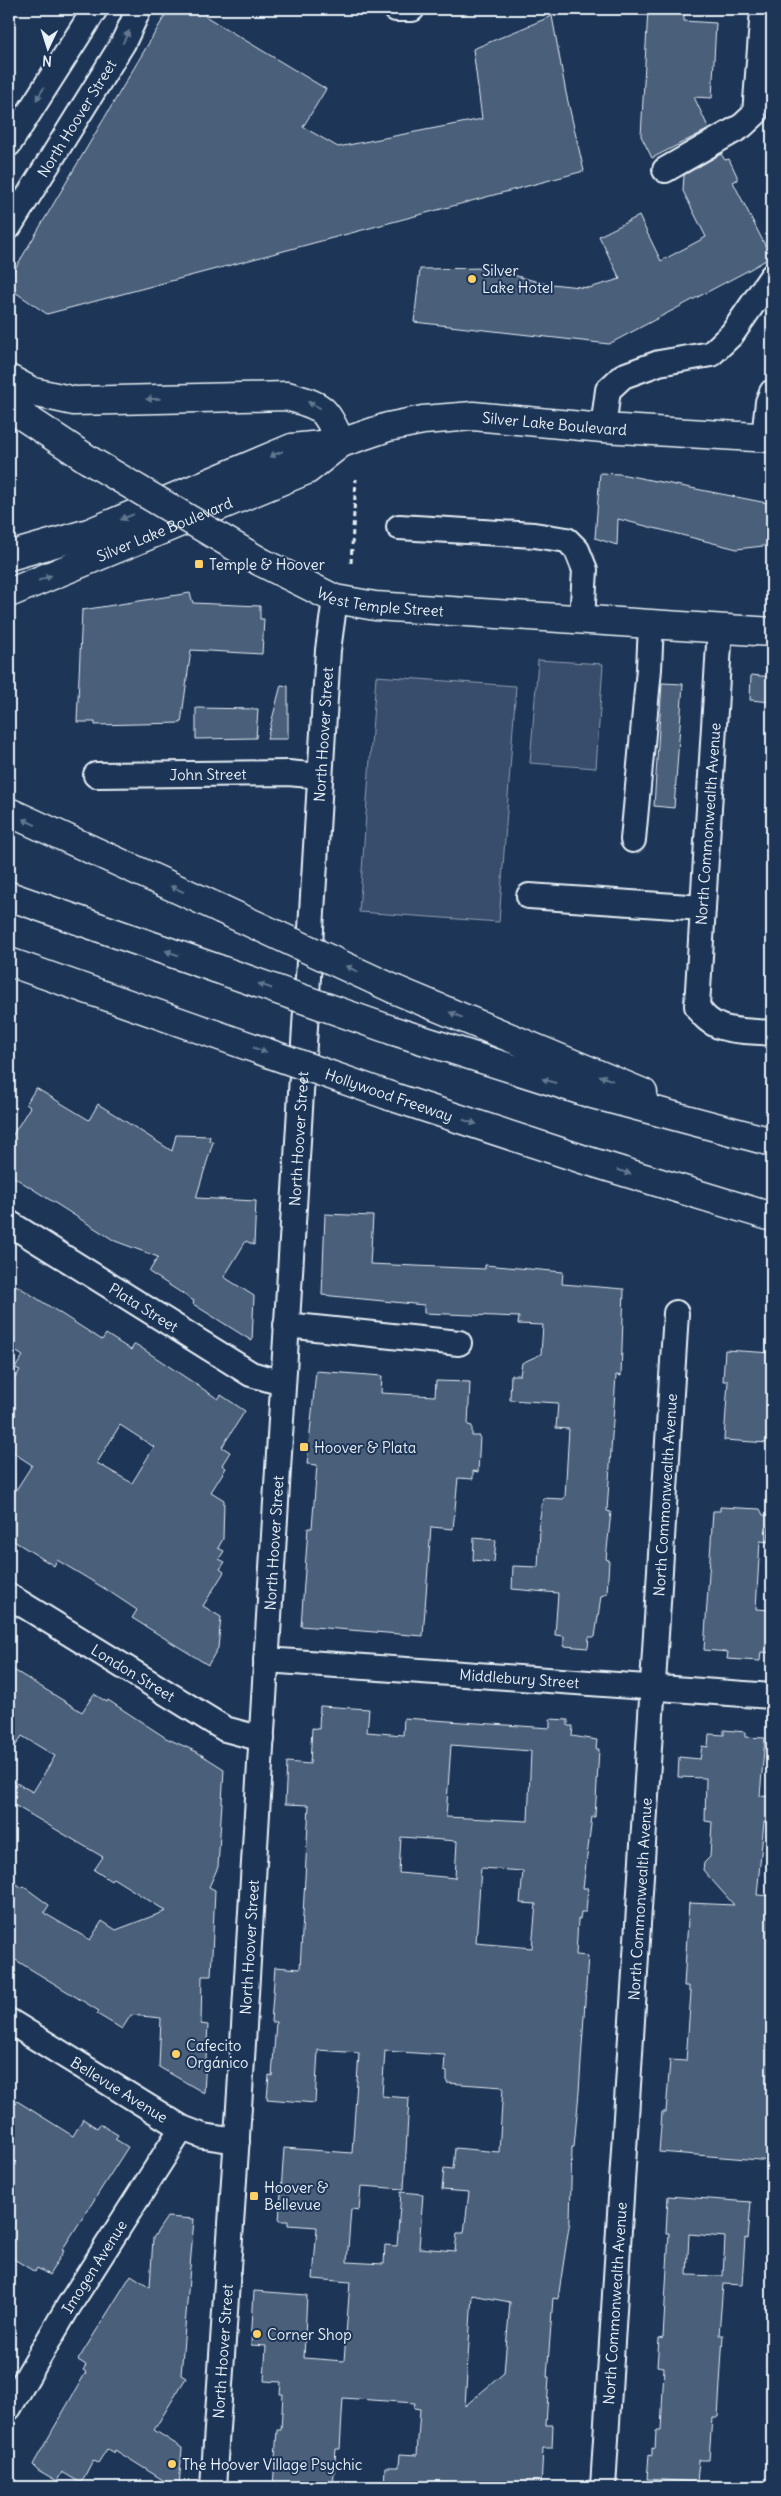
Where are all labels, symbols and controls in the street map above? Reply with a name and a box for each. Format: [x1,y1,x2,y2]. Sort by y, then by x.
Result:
north arrow [22,22,72,72]
one-way arrow [122,30,130,44]
street label: North Hoover Street [33,57,119,181]
one-way arrow [36,88,45,101]
place label: Silver Lake Hotel [482,261,553,297]
marker: Silver Lake Hotel [466,273,478,285]
one-way arrow [145,395,161,403]
one-way arrow [307,401,321,409]
street label: Silver Lake Boulevard [481,407,628,439]
one-way arrow [269,451,284,459]
street label: Silver Lake Boulevard [94,492,235,565]
one-way arrow [119,513,134,521]
place label: Temple & Hoover [209,555,325,574]
marker: Temple & Hoover [193,558,205,570]
one-way arrow [38,574,52,582]
street label: West Temple Street [314,582,444,620]
street label: North Hoover Street [309,667,336,802]
street label: North Commonwealth Avenue [691,722,725,926]
street label: John Street [169,764,247,784]
one-way arrow [22,818,36,826]
one-way arrow [170,885,184,893]
one-way arrow [164,949,179,957]
one-way arrow [345,965,359,973]
one-way arrow [258,982,273,989]
one-way arrow [449,1011,463,1019]
one-way arrow [253,1047,268,1055]
street label: Hollywood Freeway [323,1064,455,1126]
street label: North Hoover Street [285,1071,312,1207]
one-way arrow [598,1074,613,1082]
one-way arrow [542,1077,557,1085]
one-way arrow [463,1118,478,1126]
one-way arrow [617,1169,632,1177]
street label: Plata Street [106,1278,182,1336]
street label: North Commonwealth Avenue [649,1393,680,1597]
place label: Hoover & Plata [314,1438,417,1457]
marker: Hoover & Plata [298,1441,310,1453]
street label: North Hoover Street [260,1475,287,1611]
street label: London Street [88,1640,179,1705]
street label: Middlebury Street [459,1664,580,1692]
street label: North Commonwealth Avenue [624,1797,655,2001]
street label: North Hoover Street [235,1879,262,2015]
place label: Cafecito Orgánico [186,2036,248,2072]
marker: Cafecito Orgánico [170,2048,182,2060]
street label: Bellevue Avenue [67,2052,172,2127]
place label: Hoover & Bellevue [264,2178,329,2214]
marker: Hoover & Bellevue [248,2190,260,2202]
street label: North Commonwealth Avenue [599,2201,630,2405]
street label: Imogen Avenue [57,2216,131,2317]
street label: North Hoover Street [208,2283,236,2419]
place label: Corner Shop [267,2325,352,2344]
marker: Corner Shop [251,2328,263,2340]
place label: The Hoover Village Psychic [182,2455,363,2474]
marker: The Hoover Village Psychic [166,2458,178,2470]

